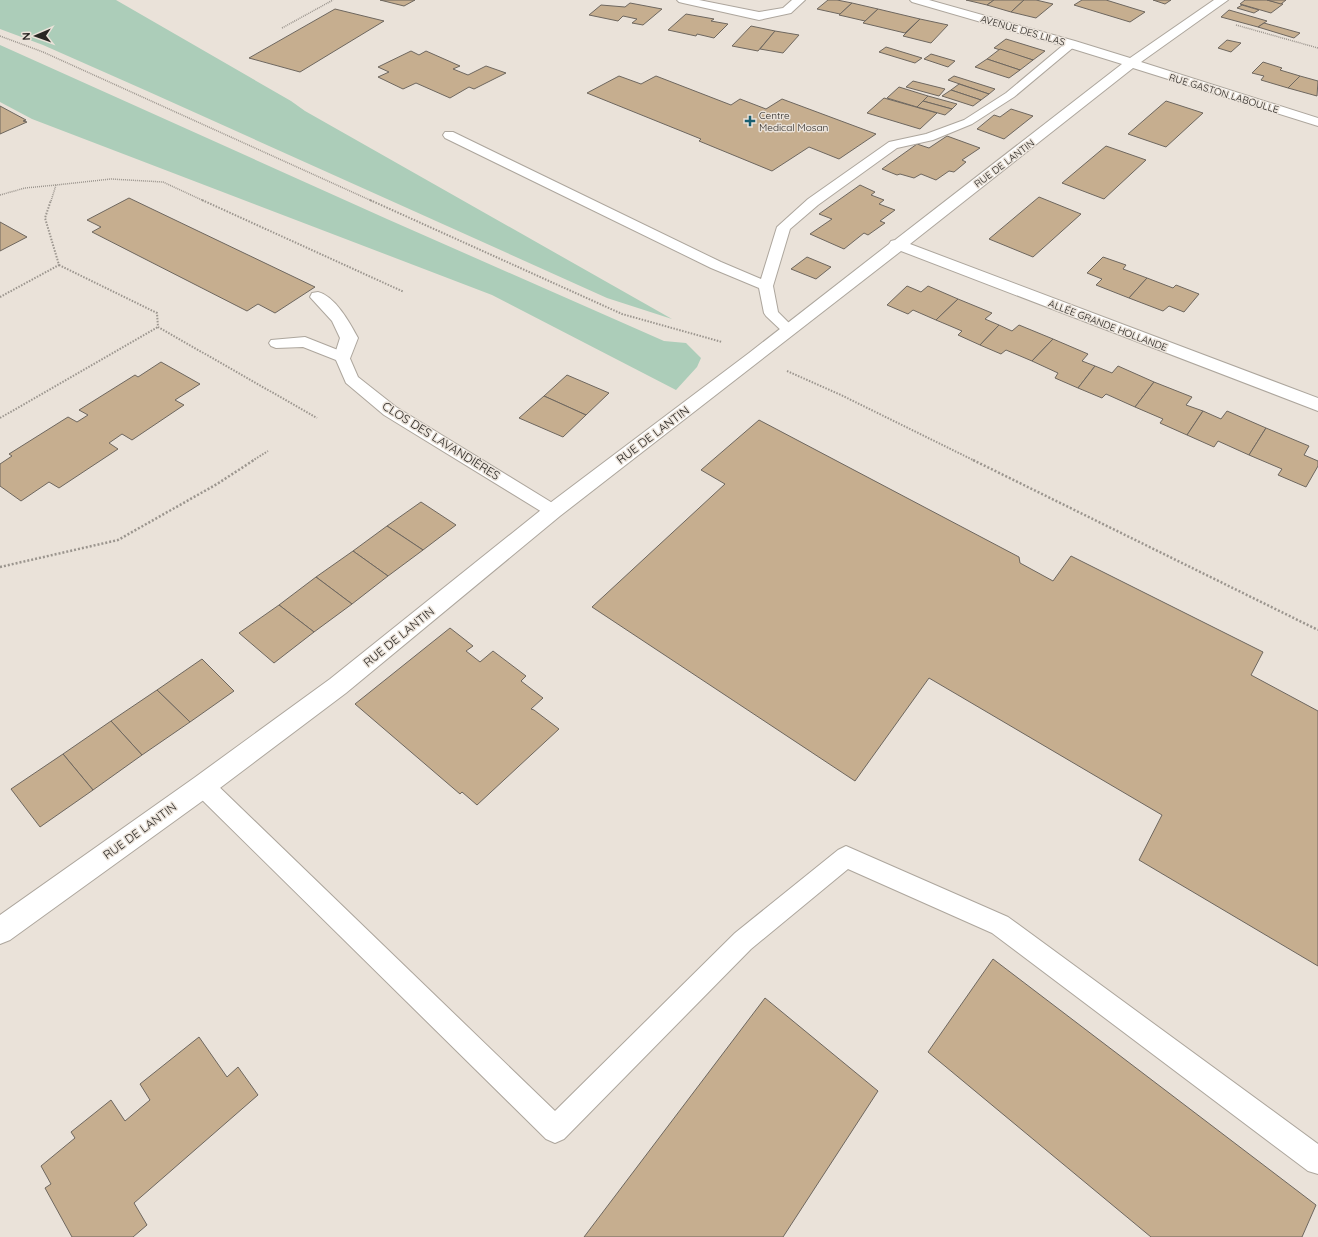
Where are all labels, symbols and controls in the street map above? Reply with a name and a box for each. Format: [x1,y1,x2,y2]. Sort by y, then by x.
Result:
street label: AVENUE DES LILAS [979,12,1067,49]
north arrow [16,16,56,56]
text: N [19,32,33,41]
street label: RUE GASTON LABOULLE [1167,71,1281,116]
place label: Centre Medical Mosan [759,109,828,134]
marker: Centre Medical Mosan [744,115,756,127]
street label: RUE DE LANTIN [971,136,1037,190]
street label: ALLÉE GRANDE HOLLANDE [1047,297,1169,354]
street label: CLOS DES LAVANDIÈRES [380,398,503,483]
street label: RUE DE LANTIN [613,402,692,467]
street label: RUE DE LANTIN [360,603,437,670]
street label: RUE DE LANTIN [100,799,179,862]

